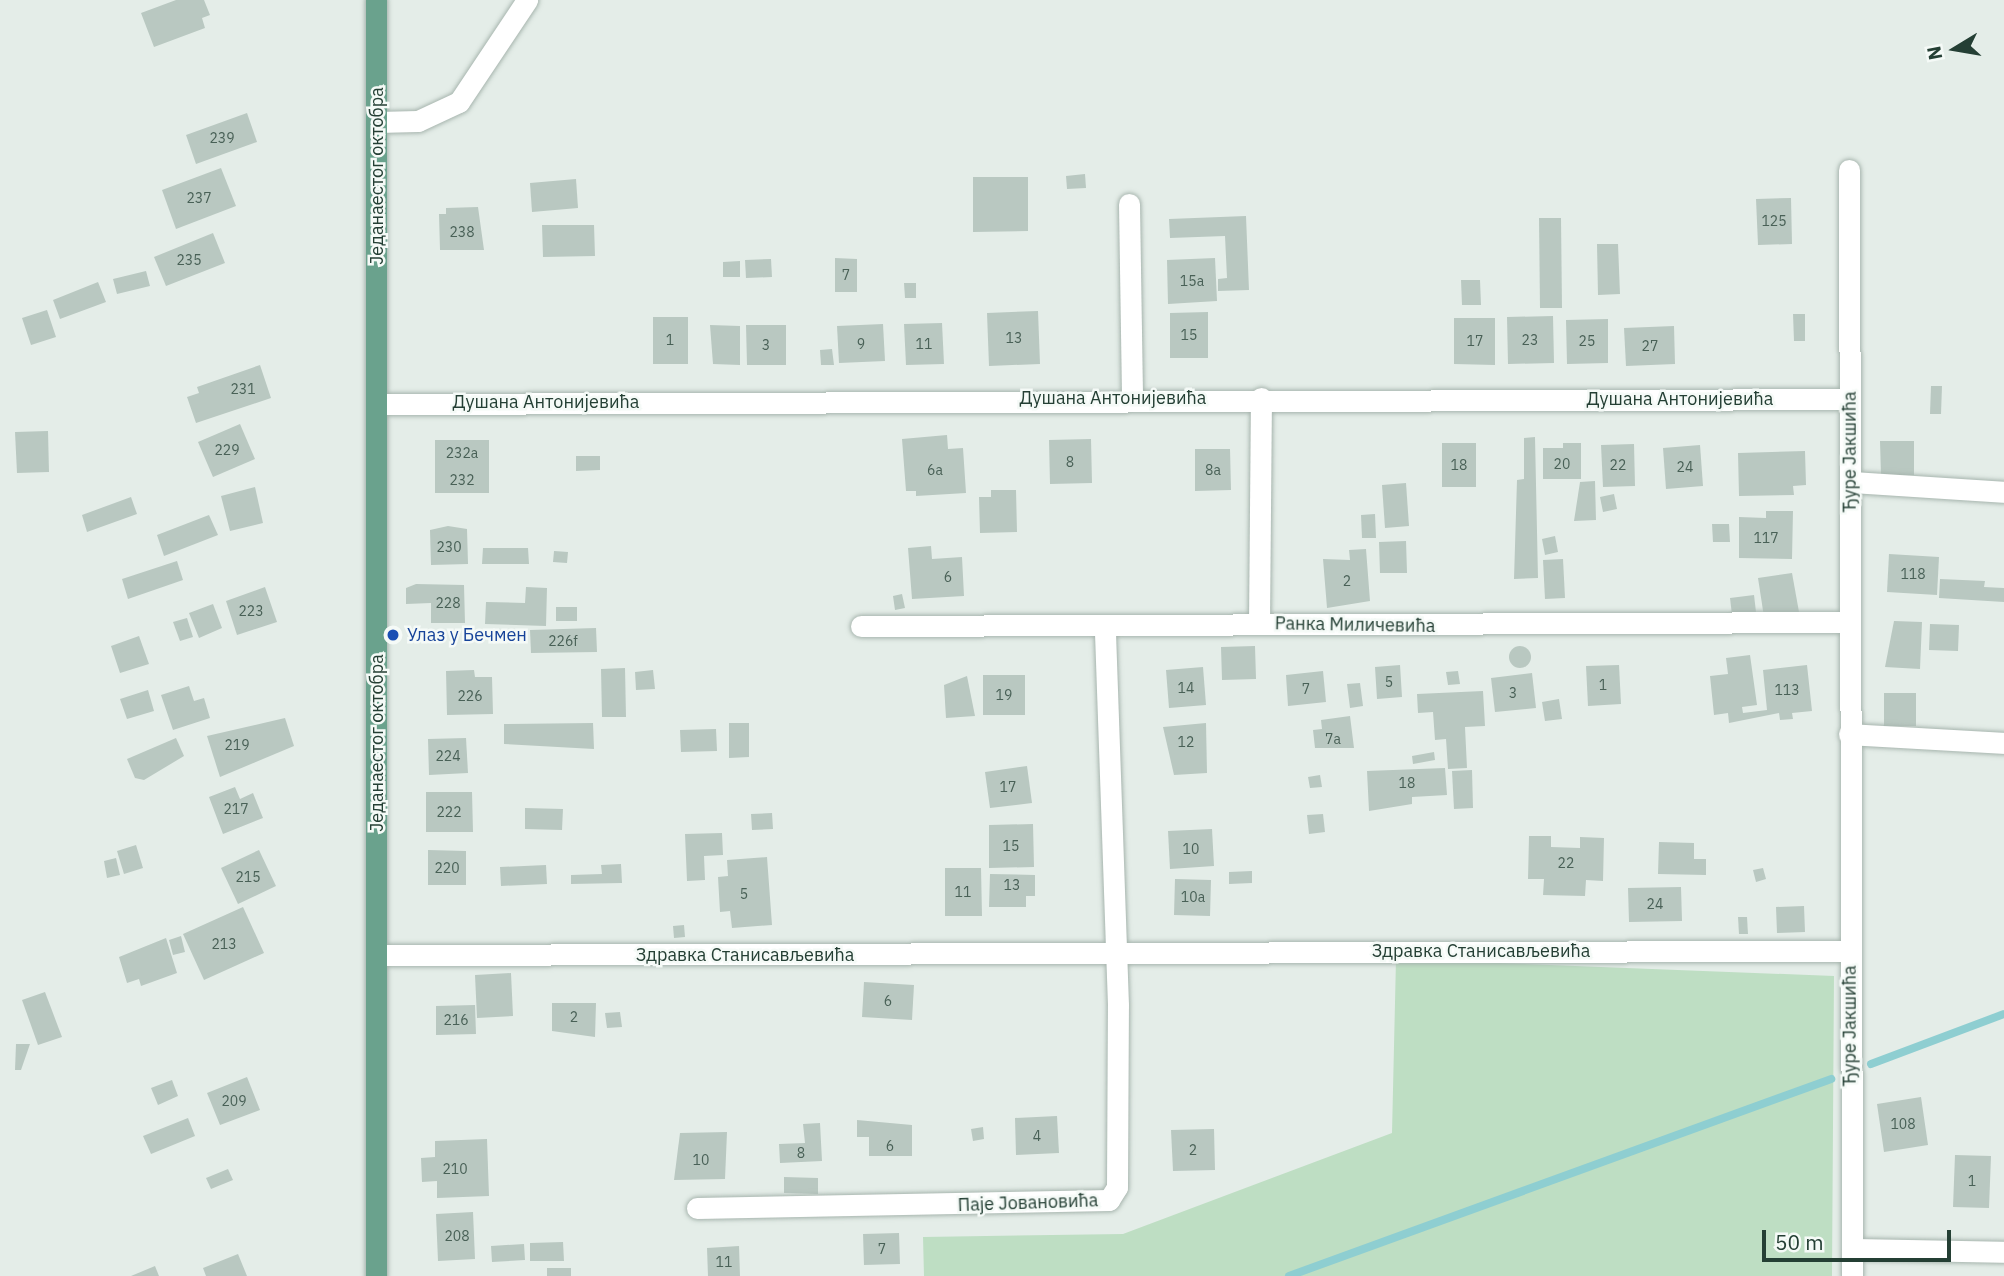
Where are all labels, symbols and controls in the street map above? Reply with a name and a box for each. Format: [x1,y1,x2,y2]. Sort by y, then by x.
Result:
north arrow [1920,14,1990,84]
text: N [1921,44,1947,62]
street label: Једанаестог октобра [366,87,388,265]
house number: 239 [209,130,235,146]
house number: 237 [186,190,212,206]
house number: 125 [1761,213,1787,229]
house number: 238 [449,224,475,240]
house number: 235 [176,252,202,268]
house number: 7 [842,267,850,283]
house number: 15a [1180,273,1204,289]
house number: 15 [1181,327,1197,343]
house number: 13 [1006,330,1022,346]
house number: 1 [666,332,674,348]
house number: 23 [1522,332,1538,348]
house number: 17 [1467,333,1483,349]
house number: 25 [1579,333,1595,349]
house number: 9 [857,336,865,352]
house number: 11 [916,336,932,352]
house number: 3 [762,337,770,353]
house number: 27 [1642,338,1658,354]
house number: 231 [230,381,256,397]
street label: Душана Антонијевића [1020,387,1206,409]
street label: Душана Антонијевића [1587,388,1773,410]
street label: Душана Антонијевића [453,391,639,413]
street label: Ђуре Јакшића [1839,391,1861,513]
house number: 229 [214,442,240,458]
house number: 232a [446,445,478,461]
house number: 8 [1066,454,1074,470]
house number: 20 [1554,456,1570,472]
house number: 18 [1451,457,1467,473]
house number: 22 [1610,457,1626,473]
house number: 24 [1677,459,1693,475]
house number: 6a [927,462,943,478]
house number: 8a [1205,462,1221,478]
house number: 232 [449,472,475,488]
house number: 117 [1753,530,1779,546]
house number: 230 [436,539,462,555]
house number: 118 [1900,566,1926,582]
house number: 6 [944,569,952,585]
house number: 2 [1343,573,1351,589]
house number: 228 [435,595,461,611]
house number: 223 [238,603,264,619]
street label: Ранка Миличевића [1275,613,1435,637]
place label: Улаз у Бечмен [407,624,527,646]
marker: Улаз у Бечмен [385,627,401,643]
house number: 226f [548,633,578,649]
street label: Једанаестог октобра [366,654,388,832]
house number: 5 [1385,674,1393,690]
house number: 1 [1599,677,1607,693]
house number: 14 [1178,680,1194,696]
house number: 7 [1302,681,1310,697]
house number: 113 [1774,682,1800,698]
house number: 3 [1509,685,1517,701]
house number: 19 [996,687,1012,703]
house number: 226 [457,688,483,704]
house number: 7a [1325,731,1341,747]
house number: 12 [1178,734,1194,750]
house number: 219 [224,737,250,753]
house number: 224 [435,748,461,764]
house number: 18 [1399,775,1415,791]
house number: 17 [1000,779,1016,795]
house number: 217 [223,801,249,817]
house number: 222 [436,804,462,820]
house number: 15 [1003,838,1019,854]
house number: 10 [1183,841,1199,857]
house number: 22 [1558,855,1574,871]
house number: 220 [434,860,460,876]
house number: 215 [235,869,261,885]
house number: 13 [1004,877,1020,893]
house number: 11 [955,884,971,900]
house number: 5 [740,886,748,902]
house number: 10a [1181,889,1205,905]
house number: 24 [1647,896,1663,912]
house number: 213 [211,936,237,952]
street label: Здравка Станисављевића [1372,940,1590,962]
street label: Здравка Станисављевића [636,944,854,966]
street label: Ђуре Јакшића [1839,965,1861,1087]
house number: 6 [884,993,892,1009]
house number: 2 [570,1009,578,1025]
house number: 216 [443,1012,469,1028]
house number: 209 [221,1093,247,1109]
house number: 108 [1890,1116,1916,1132]
house number: 4 [1033,1128,1041,1144]
house number: 6 [886,1138,894,1154]
house number: 2 [1189,1142,1197,1158]
house number: 8 [797,1145,805,1161]
house number: 10 [693,1152,709,1168]
house number: 210 [442,1161,468,1177]
house number: 1 [1968,1173,1976,1189]
street label: Паје Јовановића [957,1190,1099,1216]
scale bar [1766,1216,1955,1260]
house number: 208 [444,1228,470,1244]
text: 50 m [1775,1228,1824,1256]
house number: 7 [878,1241,886,1257]
house number: 11 [716,1254,732,1270]

